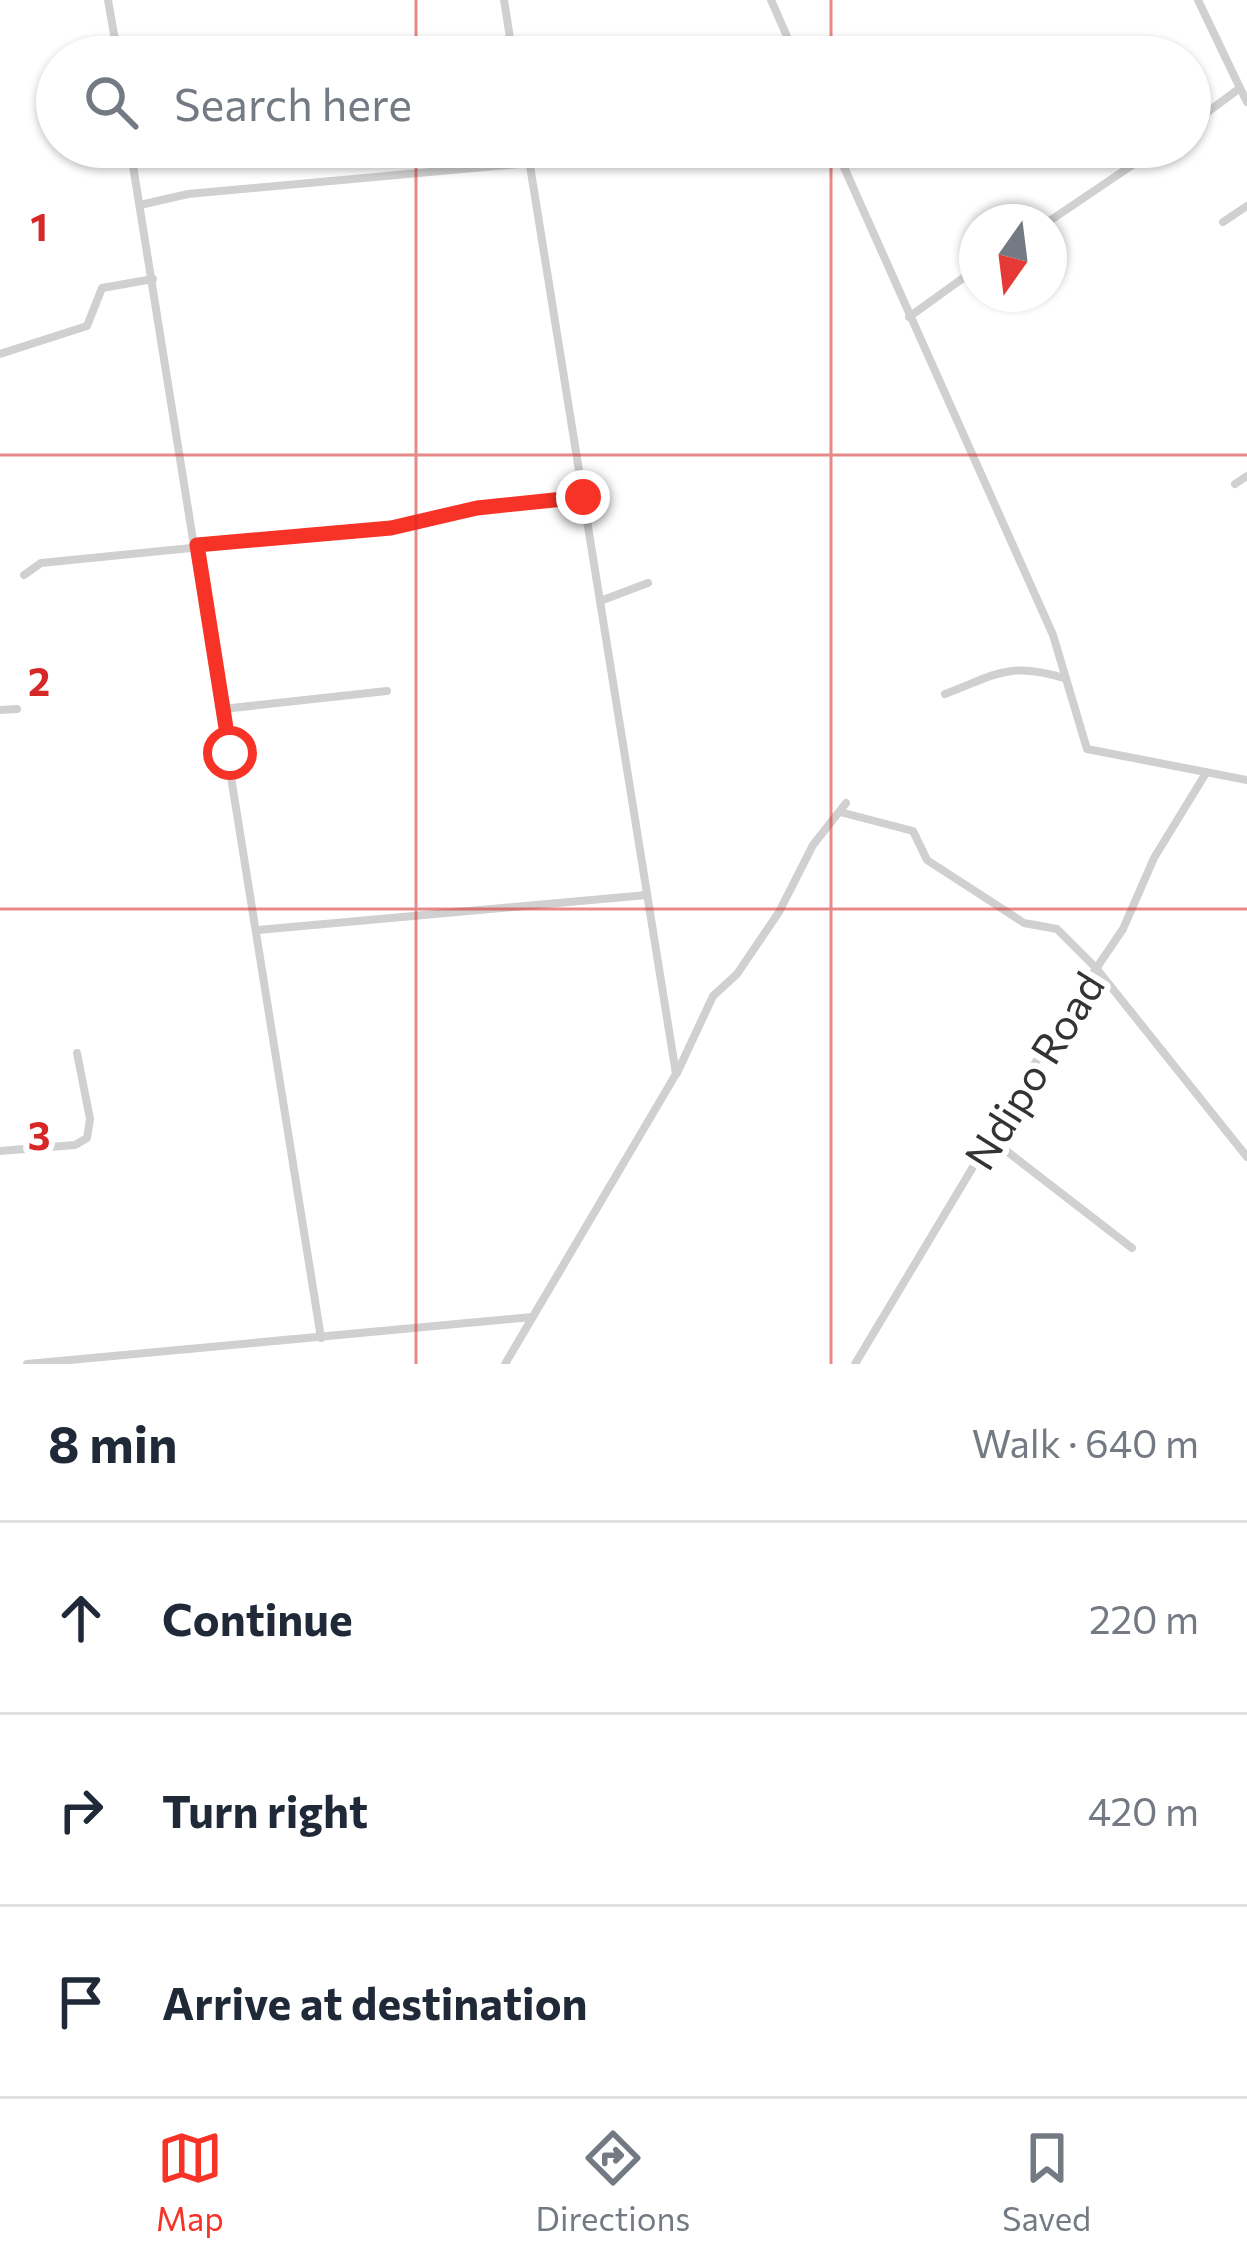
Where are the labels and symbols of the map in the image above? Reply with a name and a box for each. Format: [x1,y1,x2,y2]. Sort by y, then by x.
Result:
text: 1 [30,201,48,249]
north arrow [959,204,1067,312]
route end [556,470,610,524]
text: 2 [28,656,50,704]
route start [203,726,257,780]
street label: Ndipo Road [952,962,1114,1178]
text: 3 [28,1110,50,1158]

